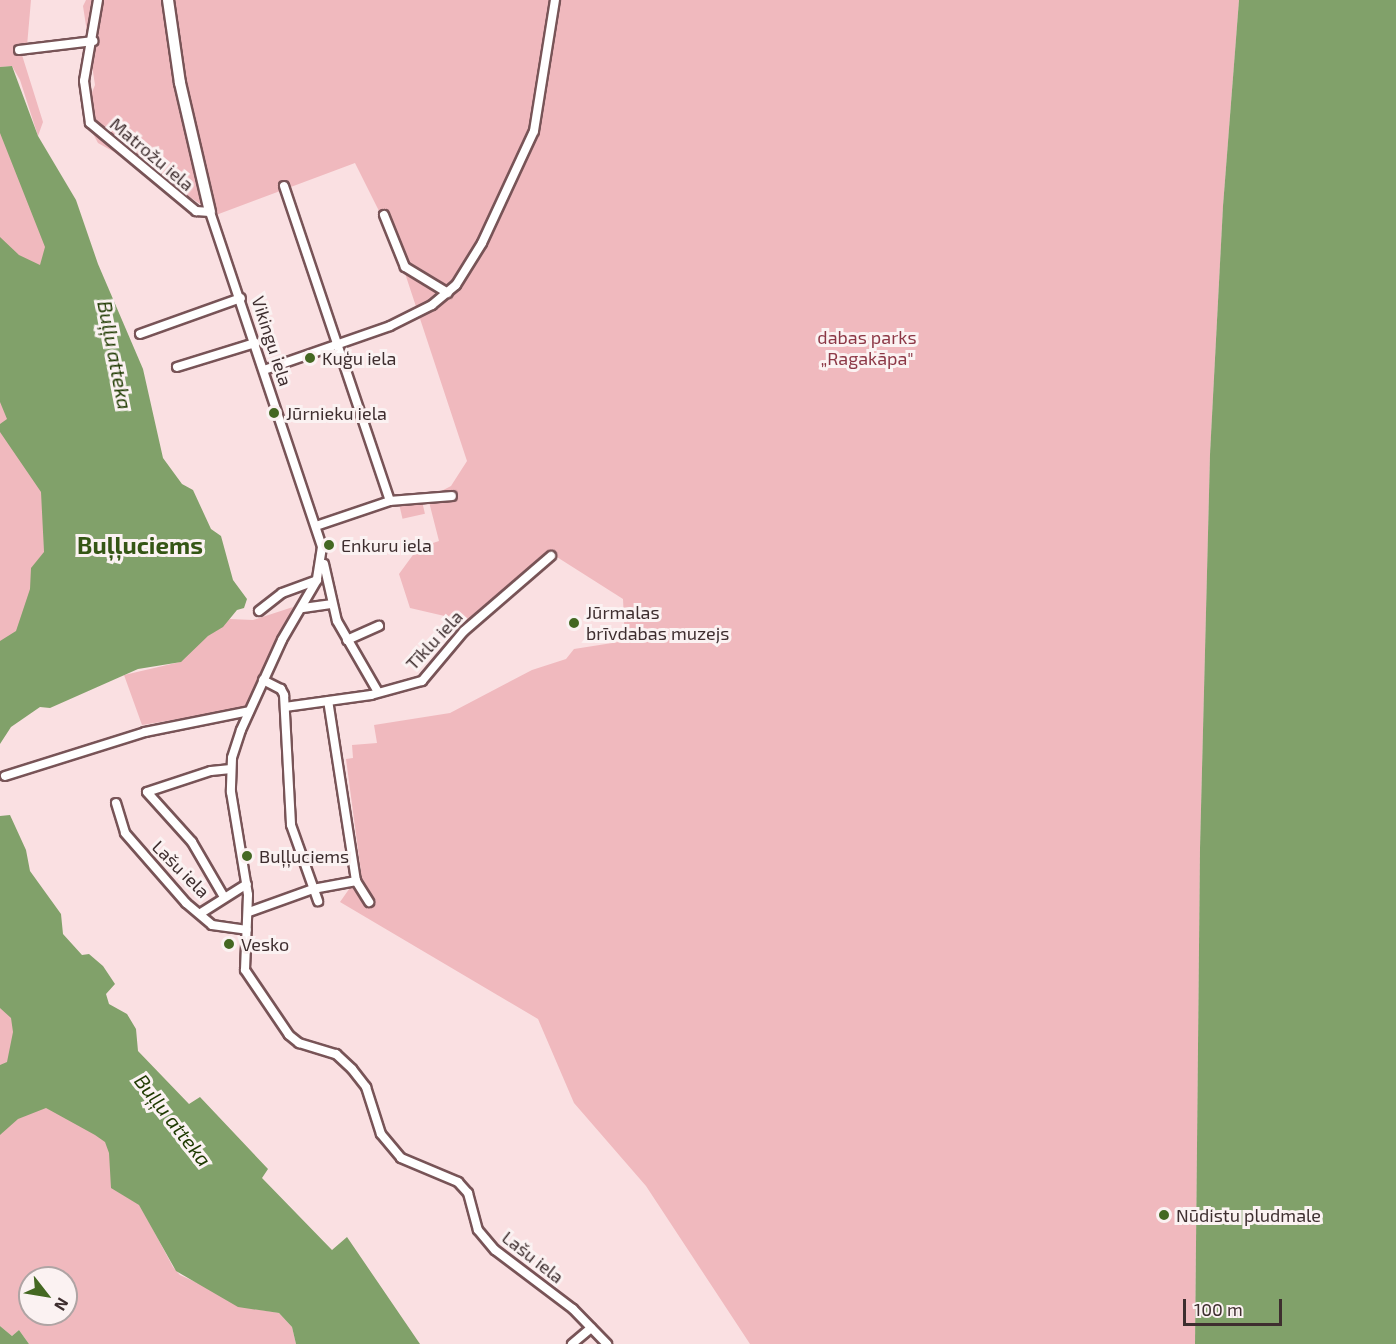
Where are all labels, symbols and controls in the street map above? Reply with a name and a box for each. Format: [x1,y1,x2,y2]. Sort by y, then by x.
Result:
street label: Matrožu iela [106,113,198,195]
street label: Vikingu iela [247,293,297,389]
water label: Buļļu atteka [93,299,137,411]
park label: dabas parks „Ragakāpa" [817,327,917,370]
place label: Kuģu iela [322,347,397,369]
marker: Kuģu iela [303,351,317,365]
place label: Jūrnieku iela [286,402,387,424]
marker: Jūrnieku iela [267,406,281,420]
district label: Buļļuciems [77,531,203,559]
place label: Enkuru iela [341,534,432,556]
marker: Enkuru iela [322,538,336,552]
place label: Jūrmalas brīvdabas muzejs [586,602,729,644]
street label: Tīklu iela [401,606,467,674]
marker: Jūrmalas brīvdabas muzejs [567,616,581,630]
street label: Lašu iela [148,836,214,902]
place label: Buļļuciems [259,845,349,867]
marker: Buļļuciems [240,849,254,863]
place label: Vesko [241,933,289,955]
marker: Vesko [222,937,236,951]
water label: Buļļu atteka [130,1069,216,1171]
place label: Nūdistu pludmale [1176,1204,1321,1226]
marker: Nūdistu pludmale [1157,1208,1171,1222]
street label: Lašu iela [498,1226,568,1288]
north arrow [18,1266,78,1326]
scale bar [1186,1287,1285,1325]
text: N [51,1295,73,1314]
text: 100 m [1194,1298,1243,1320]

